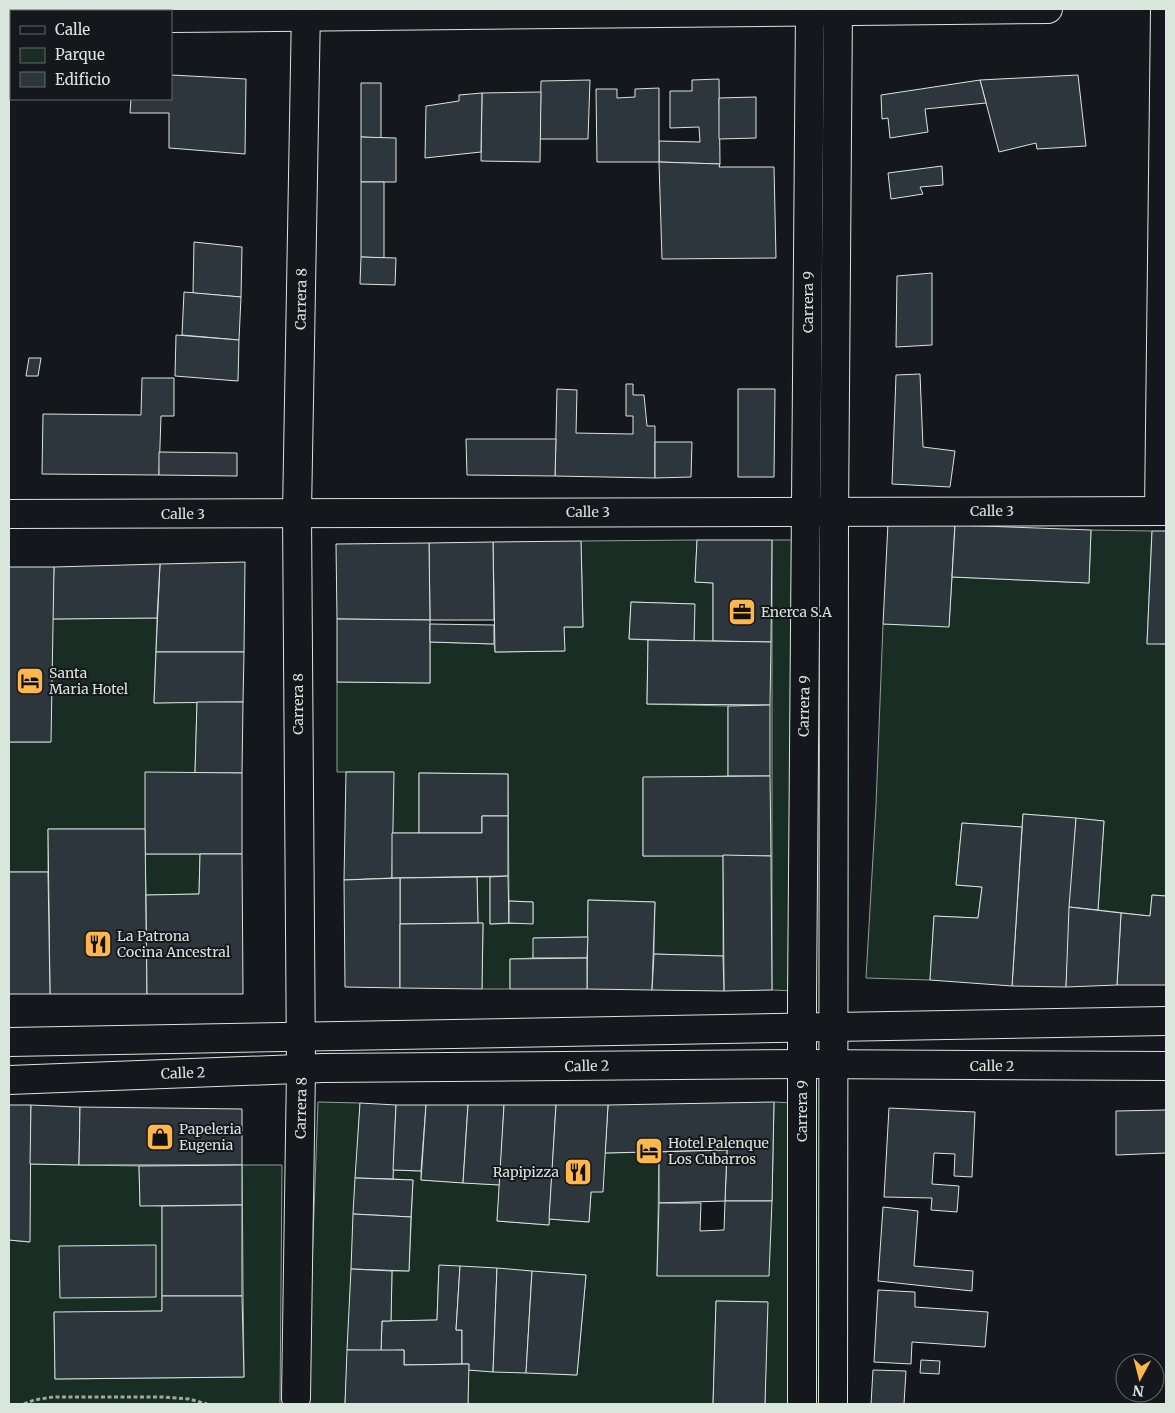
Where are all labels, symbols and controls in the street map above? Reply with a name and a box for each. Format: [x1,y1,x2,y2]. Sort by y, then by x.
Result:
legend [10,10,172,100]
text: Calle [55,20,90,39]
text: Parque [55,45,105,64]
text: Edificio [55,70,111,89]
street label: Carrera 8 [291,268,311,330]
street label: Carrera 9 [799,271,817,333]
street label: Calle 3 [970,502,1014,520]
street label: Calle 3 [566,503,610,521]
street label: Calle 3 [161,505,205,523]
office icon: Enerca S.A [727,597,757,627]
place label: Enerca S.A [761,603,832,621]
place label: Santa Maria Hotel [49,664,129,698]
hotel icon: Santa Maria Hotel [15,666,45,696]
street label: Carrera 8 [289,673,307,735]
street label: Carrera 9 [794,675,814,737]
place label: La Patrona Cocina Ancestral [117,927,231,961]
restaurant icon: La Patrona Cocina Ancestral [83,929,113,959]
street label: Calle 2 [565,1057,609,1075]
street label: Calle 2 [970,1057,1014,1075]
street label: Calle 2 [160,1063,206,1083]
street label: Carrera 8 [291,1077,311,1139]
street label: Carrera 9 [793,1080,811,1142]
place label: Papeleria Eugenia [179,1120,242,1154]
shop icon: Papeleria Eugenia [145,1122,175,1152]
place label: Hotel Palenque Los Cubarros [668,1134,769,1168]
hotel icon: Hotel Palenque Los Cubarros [634,1136,664,1166]
restaurant icon: Rapipizza [563,1157,593,1187]
place label: Rapipizza [493,1163,559,1181]
north arrow [1115,1353,1165,1403]
text: N [1132,1381,1145,1401]

